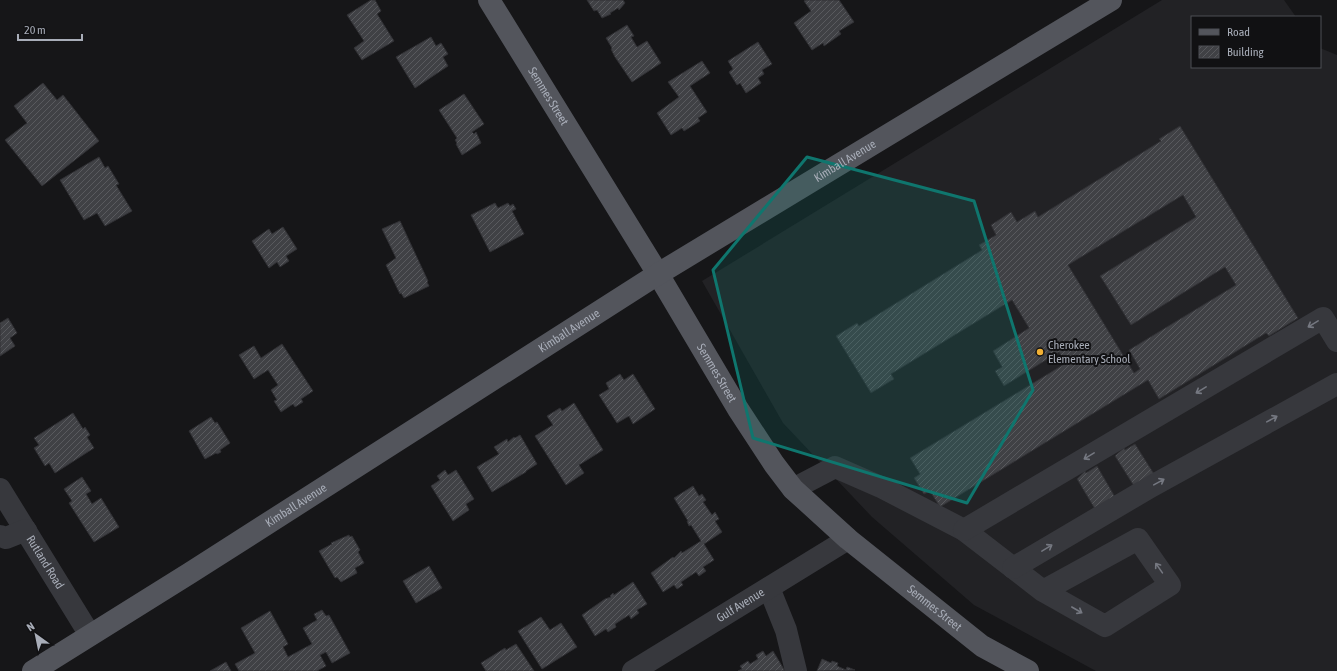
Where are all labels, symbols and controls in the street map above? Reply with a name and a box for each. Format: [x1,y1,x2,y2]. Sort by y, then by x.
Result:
scale bar [18,16,82,42]
legend [1191,16,1321,68]
text: 20 m [24,23,46,37]
text: Road [1227,25,1250,39]
text: Building [1227,45,1265,59]
street label: Semmes Street [525,65,572,128]
street label: Kimball Avenue [811,137,879,185]
street label: Kimball Avenue [536,306,602,355]
one-way arrow [1307,321,1319,329]
place label: Cherokee Elementary School [1048,338,1131,366]
street label: Semmes Street [694,341,740,405]
marker: Cherokee Elementary School [1035,347,1045,357]
one-way arrow [1195,387,1207,395]
one-way arrow [1266,415,1278,423]
one-way arrow [1083,453,1095,461]
one-way arrow [1152,478,1164,485]
street label: Kimball Avenue [263,480,329,530]
street label: Rutland Road [23,533,67,592]
one-way arrow [1041,544,1052,552]
one-way arrow [1155,563,1163,574]
street label: Semmes Street [905,582,965,634]
street label: Gulf Avenue [714,585,767,625]
one-way arrow [1071,607,1083,615]
north arrow [16,615,56,655]
text: N [25,620,37,633]

